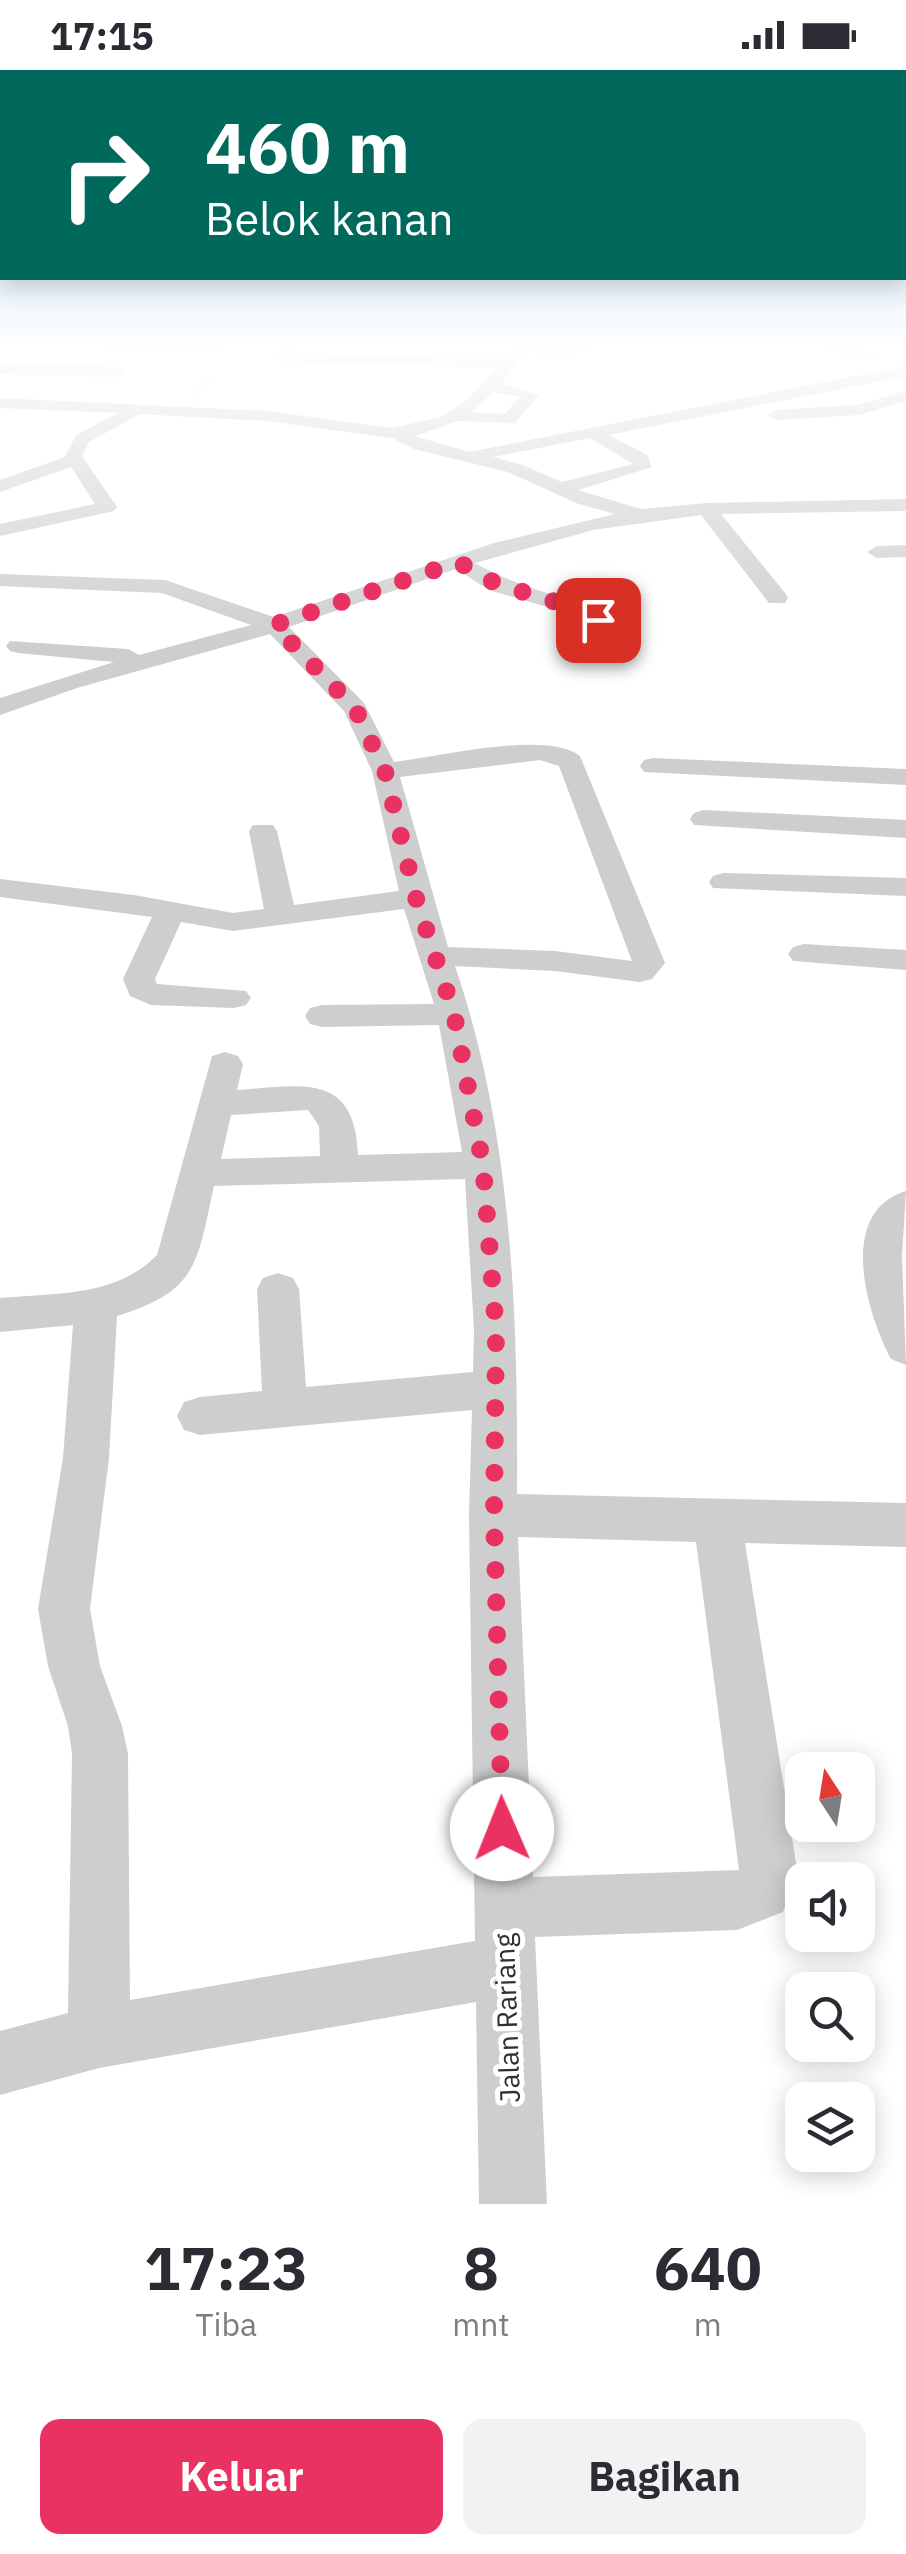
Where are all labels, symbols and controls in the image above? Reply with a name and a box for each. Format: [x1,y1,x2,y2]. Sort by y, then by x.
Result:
text: 17:15 [50,11,154,60]
text: 460 m [205,101,410,192]
icon: right [40,110,170,240]
text: Belok kanan [205,189,454,247]
pin [556,578,641,663]
icon: arrive [571,593,626,648]
north arrow [785,1752,875,1842]
map controls [785,1752,875,2172]
position arrow [450,1777,554,1881]
button: sound [785,1862,875,1952]
street label: Jalan Rariang [485,1932,528,2104]
button: search [785,1972,875,2062]
button: layers [785,2082,875,2172]
text: 17:23 [144,2228,308,2307]
text: 8 [463,2228,499,2307]
text: 640 [654,2228,762,2307]
text: Tiba [195,2303,257,2345]
text: mnt [452,2303,510,2345]
text: m [694,2303,722,2345]
button: Keluar [40,2419,443,2534]
button: Bagikan [463,2419,866,2534]

